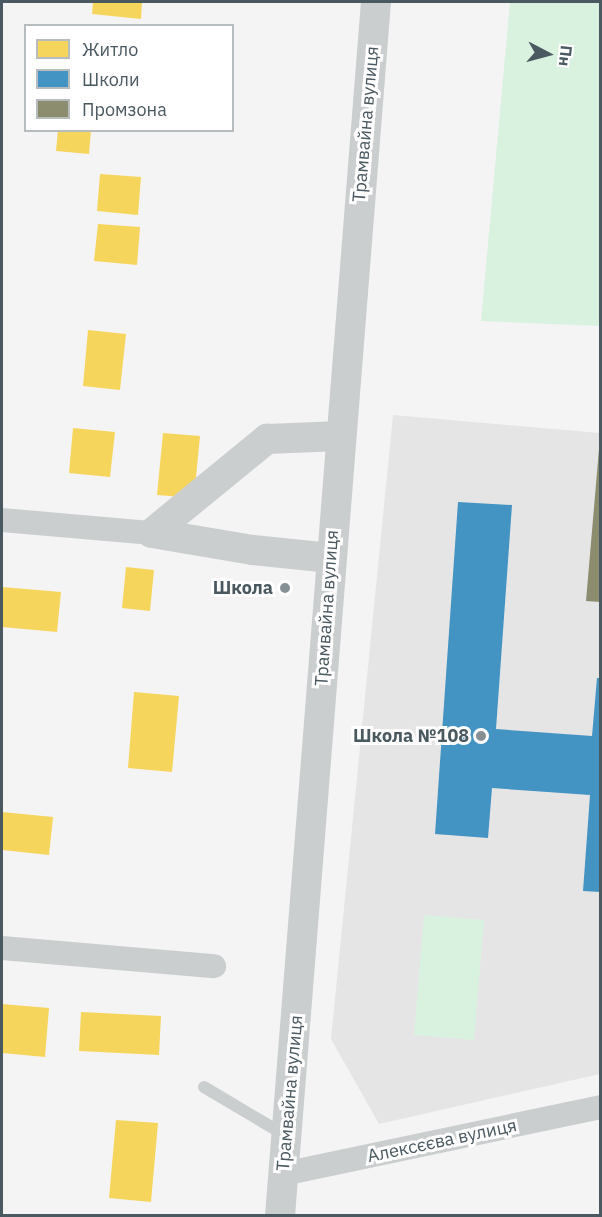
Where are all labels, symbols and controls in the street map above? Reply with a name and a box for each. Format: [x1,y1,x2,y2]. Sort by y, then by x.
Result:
legend [24,24,234,132]
north arrow [518,24,578,84]
text: Житло [82,38,138,61]
text: Пн [555,44,577,67]
street label: Трамвайна вулиця [348,45,384,203]
text: Школи [82,68,140,91]
text: Промзона [82,98,167,121]
street label: Трамвайна вулиця [311,529,343,687]
place label: Школа [213,577,273,599]
marker: Школа [278,581,292,595]
place label: Школа №108 [353,725,469,747]
marker: Школа №108 [474,729,488,743]
street label: Трамвайна вулиця [272,1014,308,1172]
street label: Алексєєва вулиця [365,1115,519,1167]

